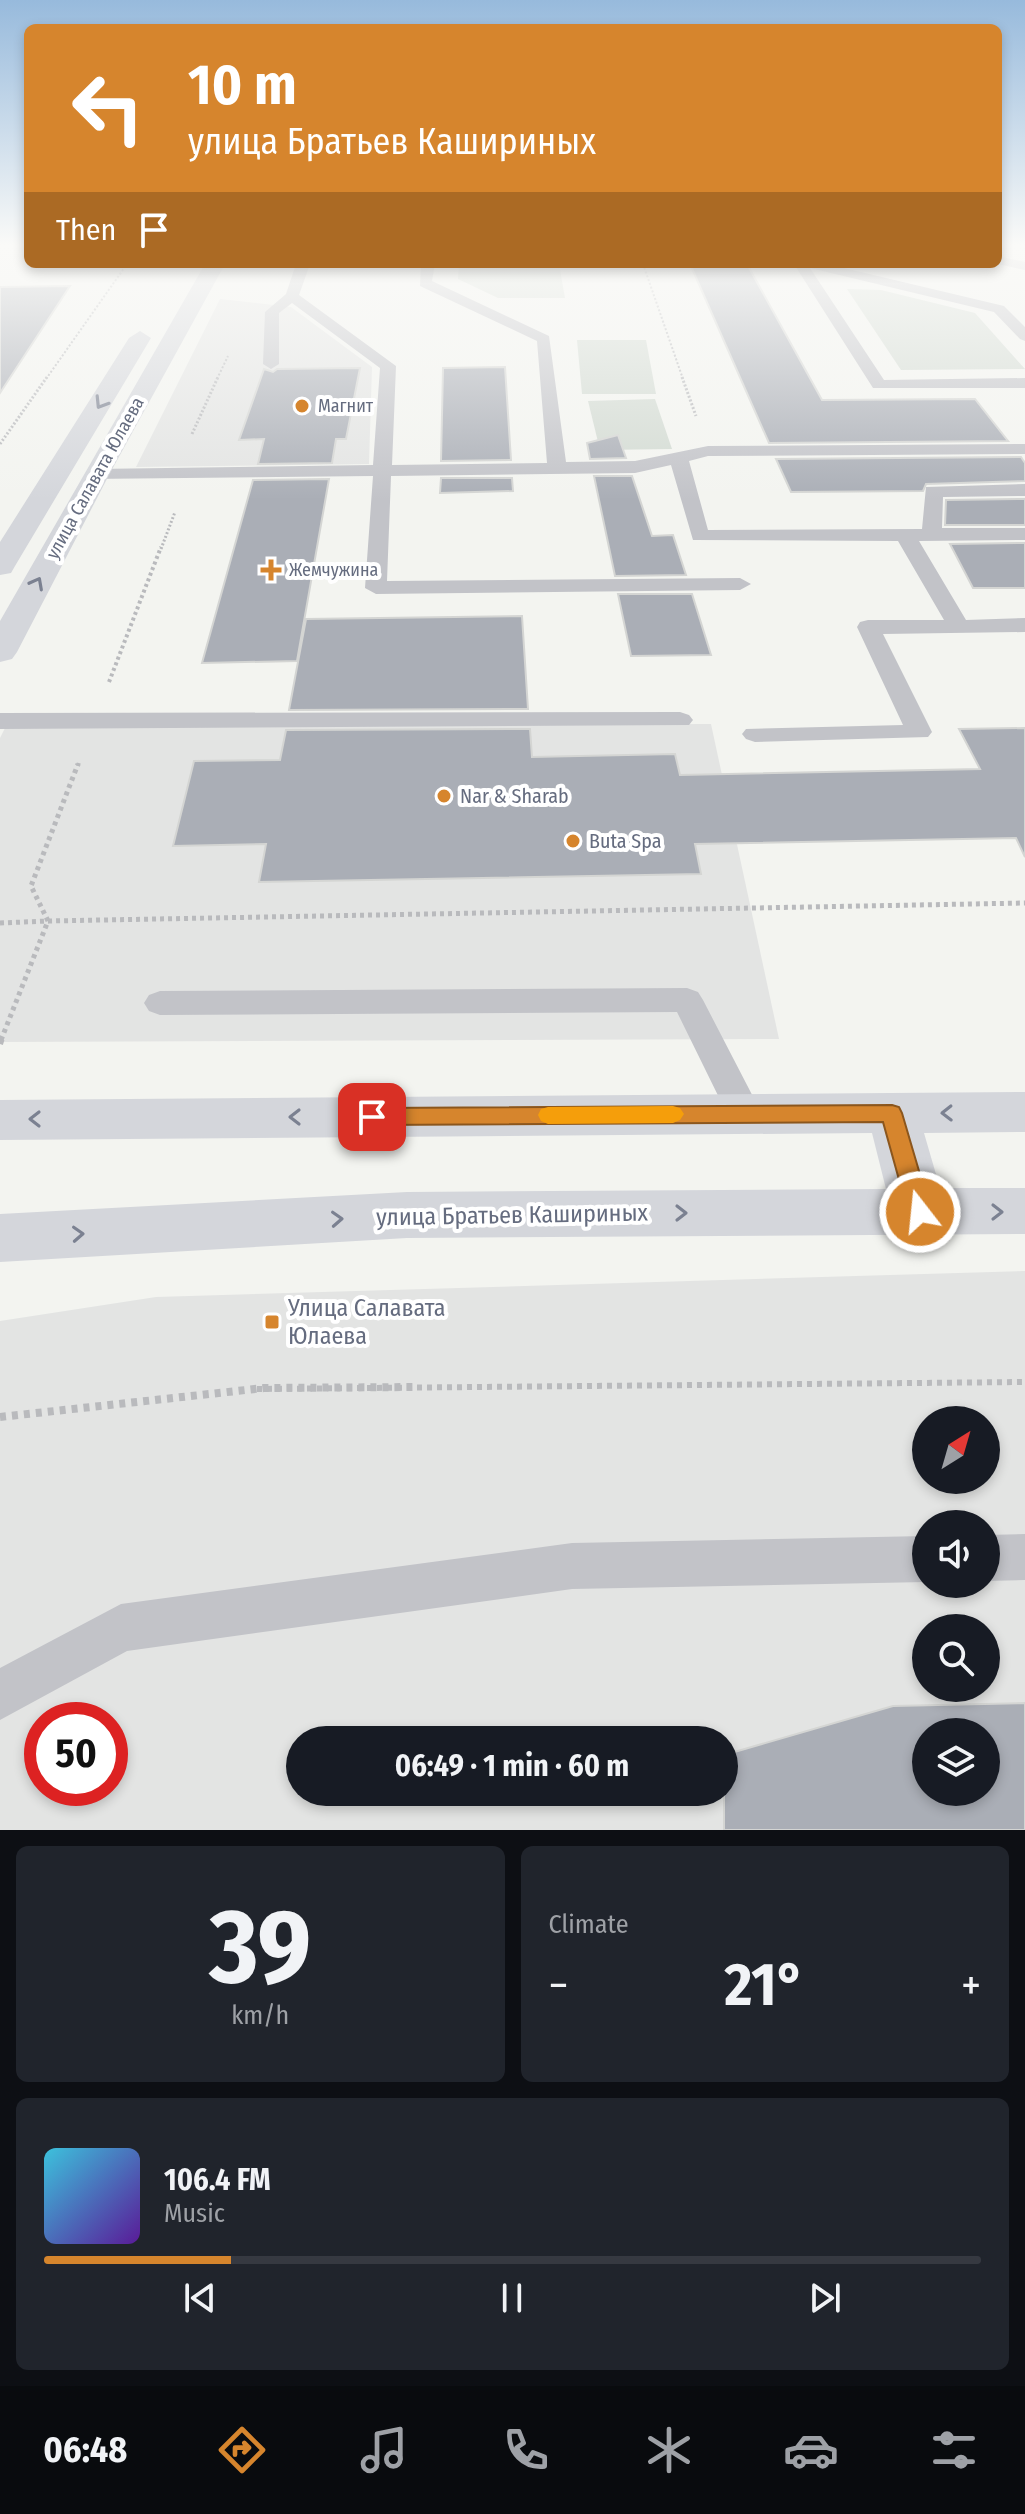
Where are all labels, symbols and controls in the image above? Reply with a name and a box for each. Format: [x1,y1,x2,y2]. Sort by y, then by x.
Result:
text: 10 m [188,52,297,119]
icon: left [56,56,160,160]
text: улица Братьев Кашириных [188,120,596,164]
icon: arrive [132,208,176,252]
text: Then [56,212,116,248]
street label: улица Салавата Юлаева [41,393,149,563]
one-way arrow [95,394,110,408]
place label: Магнит [318,395,374,417]
marker: Магнит [293,397,311,415]
marker: Жемчужина [260,559,282,581]
place label: Жемчужина [289,559,378,581]
one-way arrow [27,577,43,592]
place label: Nar & Sharab [460,784,569,808]
marker: Nar & Sharab [435,787,453,805]
place label: Buta Spa [589,829,661,853]
marker: Buta Spa [564,832,582,850]
pin [338,1083,406,1151]
icon: arrive [350,1095,394,1139]
one-way arrow [940,1104,953,1121]
one-way arrow [288,1108,301,1126]
one-way arrow [28,1110,41,1128]
position arrow [878,1170,962,1254]
street label: улица Братьев Кашириных [376,1199,649,1231]
one-way arrow [991,1203,1004,1221]
one-way arrow [675,1204,688,1222]
one-way arrow [331,1210,344,1227]
one-way arrow [72,1226,85,1243]
place label: Улица Салавата Юлаева [287,1294,445,1350]
marker: Улица Салавата Юлаева [263,1313,281,1331]
north arrow [912,1406,1000,1494]
map controls [912,1406,1000,1806]
button: sound [912,1510,1000,1598]
button: search [912,1614,1000,1702]
speed limit sign: 50 [24,1702,128,1806]
button: layers [912,1718,1000,1806]
text: 06:49 · 1 min · 60 m [395,1748,629,1784]
text: 39 [209,1885,311,2010]
text: Climate [549,1909,629,1940]
text: 21° [725,1949,805,2021]
text: − [549,1959,568,2012]
text: + [961,1959,981,2012]
text: km/h [231,2000,289,2031]
text: 106.4 FM [164,2162,271,2198]
text: Music [164,2198,225,2229]
icon: previous [178,2276,222,2320]
icon: pause [490,2276,534,2320]
icon: next [803,2276,847,2320]
icon: directions [214,2422,270,2478]
icon: music [356,2422,412,2478]
icon: phone [498,2422,554,2478]
icon: climate [641,2422,697,2478]
icon: car [783,2422,839,2478]
icon: filters [926,2422,982,2478]
text: 06:48 [43,2428,127,2472]

